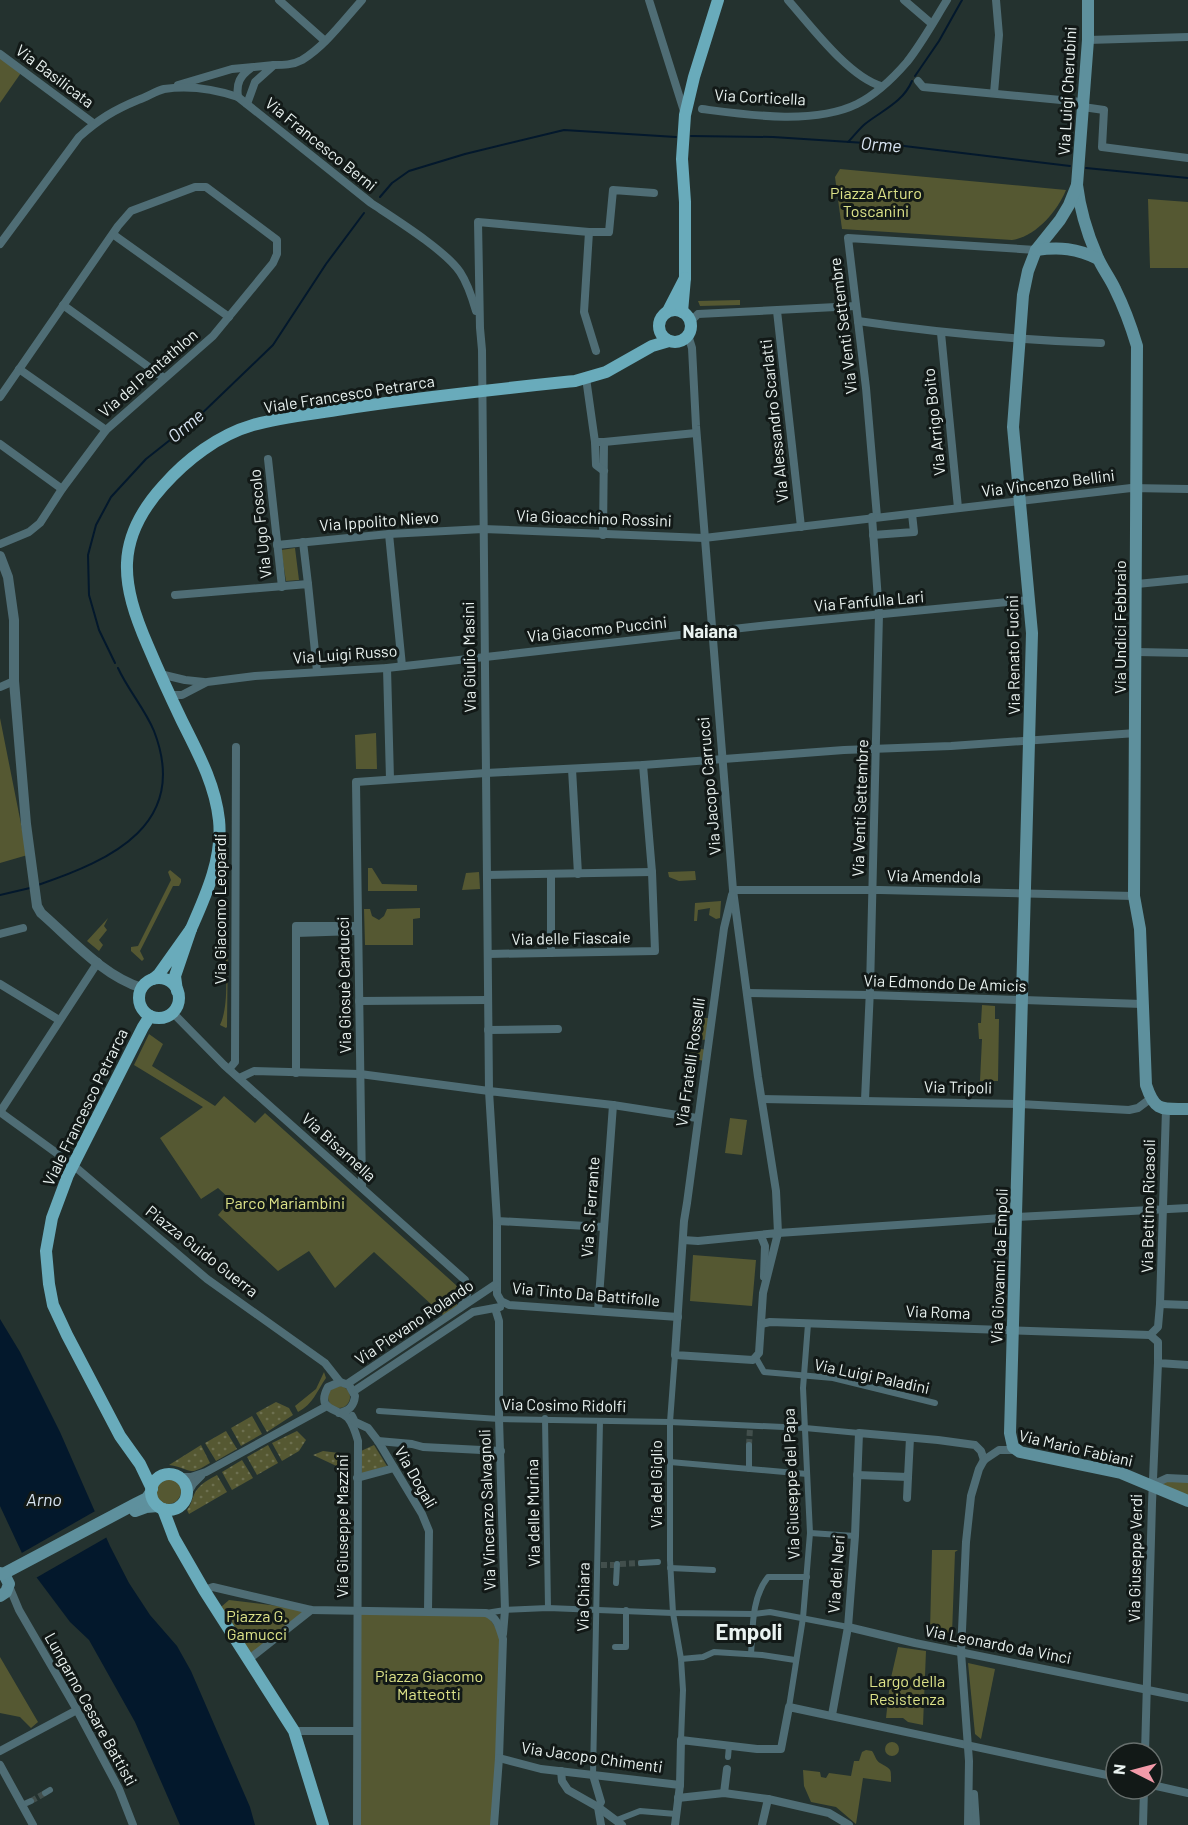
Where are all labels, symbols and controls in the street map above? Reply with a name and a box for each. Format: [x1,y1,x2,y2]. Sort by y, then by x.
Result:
street label: Via Luigi Cherubini [1054,26,1079,156]
street label: Via Basilicata [12,40,98,111]
street label: Via Corticella [714,85,806,108]
street label: Via Francesco Berni [262,93,381,194]
water label: Orme [860,132,902,156]
park label: Piazza Arturo Toscanini [830,183,922,220]
street label: Via Venti Settembre [825,257,860,396]
street label: Via del Pentathlon [94,325,201,421]
street label: Via Alessandro Scarlatti [755,338,792,504]
street label: Via Arrigo Boito [918,367,949,477]
street label: Viale Francesco Petrarca [262,371,436,416]
water label: Orme [163,404,208,447]
street label: Via Vincenzo Bellini [980,465,1116,500]
street label: Via Ugo Foscolo [244,468,275,580]
street label: Via Gioacchino Rossini [516,505,672,530]
street label: Via Ippolito Nievo [319,507,439,534]
street label: Via Undici Febbraio [1110,560,1129,694]
street label: Via Fanfulla Lari [813,586,925,615]
street label: Via Renato Fucini [1002,595,1023,715]
street label: Via Giulio Masini [458,601,479,713]
street label: Via Giacomo Puccini [526,612,668,645]
district label: Naiana [683,620,737,642]
street label: Via Luigi Russo [292,640,398,667]
street label: Via Jacopo Carrucci [693,716,724,856]
street label: Via Venti Settembre [848,739,871,877]
street label: Via Giacomo Leopardi [210,834,229,984]
street label: Via Amendola [887,865,981,886]
street label: Via Giosuè Carducci [333,916,354,1054]
street label: Via delle Fiascaie [511,927,631,948]
street label: Via Edmondo De Amicis [863,970,1027,995]
street label: Via Fratelli Rosselli [671,996,708,1128]
street label: Viale Francesco Petrarca [38,1025,131,1189]
street label: Via Tripoli [924,1076,992,1097]
street label: Via Bisarnella [298,1108,380,1185]
street label: Via Bettino Ricasoli [1137,1139,1158,1273]
street label: Via S. Ferrante [576,1156,603,1258]
street label: Via Giovanni da Empoli [986,1188,1011,1344]
park label: Parco Mariambini [225,1193,345,1212]
street label: Piazza Guido Guerra [142,1201,262,1300]
street label: Via Pievano Rolando [351,1275,477,1368]
street label: Via Tinto Da Battifolle [511,1278,661,1309]
street label: Via Roma [905,1301,971,1322]
street label: Via Luigi Paladini [813,1354,932,1397]
street label: Via Cosimo Ridolfi [501,1394,627,1415]
street label: Via Giuseppe del Papa [778,1408,803,1560]
street label: Via Mario Fabiani [1017,1425,1135,1470]
street label: Via Vincenzo Salvagnoli [474,1429,499,1591]
street label: Via del Giglio [646,1440,665,1528]
street label: Via Dogali [391,1443,442,1511]
street label: Via Giuseppe Mazzini [332,1454,351,1598]
street label: Via delle Murina [522,1459,543,1567]
water label: Arno [26,1488,62,1510]
street label: Via Giuseppe Verdi [1124,1494,1145,1622]
street label: Via dei Neri [823,1534,848,1614]
street label: Via Chiara [572,1562,593,1632]
park label: Piazza G. Gamucci [226,1606,288,1643]
district label: Empoli [716,1618,782,1644]
street label: Via Leonardo da Vinci [923,1620,1073,1667]
street label: Lungarno Cesare Battisti [41,1629,141,1789]
park label: Piazza Giacomo Matteotti [375,1666,483,1703]
park label: Largo della Resistenza [869,1671,945,1708]
street label: Via Jacopo Chimenti [520,1737,664,1776]
north arrow [1104,1741,1164,1801]
text: N [1109,1763,1129,1776]

